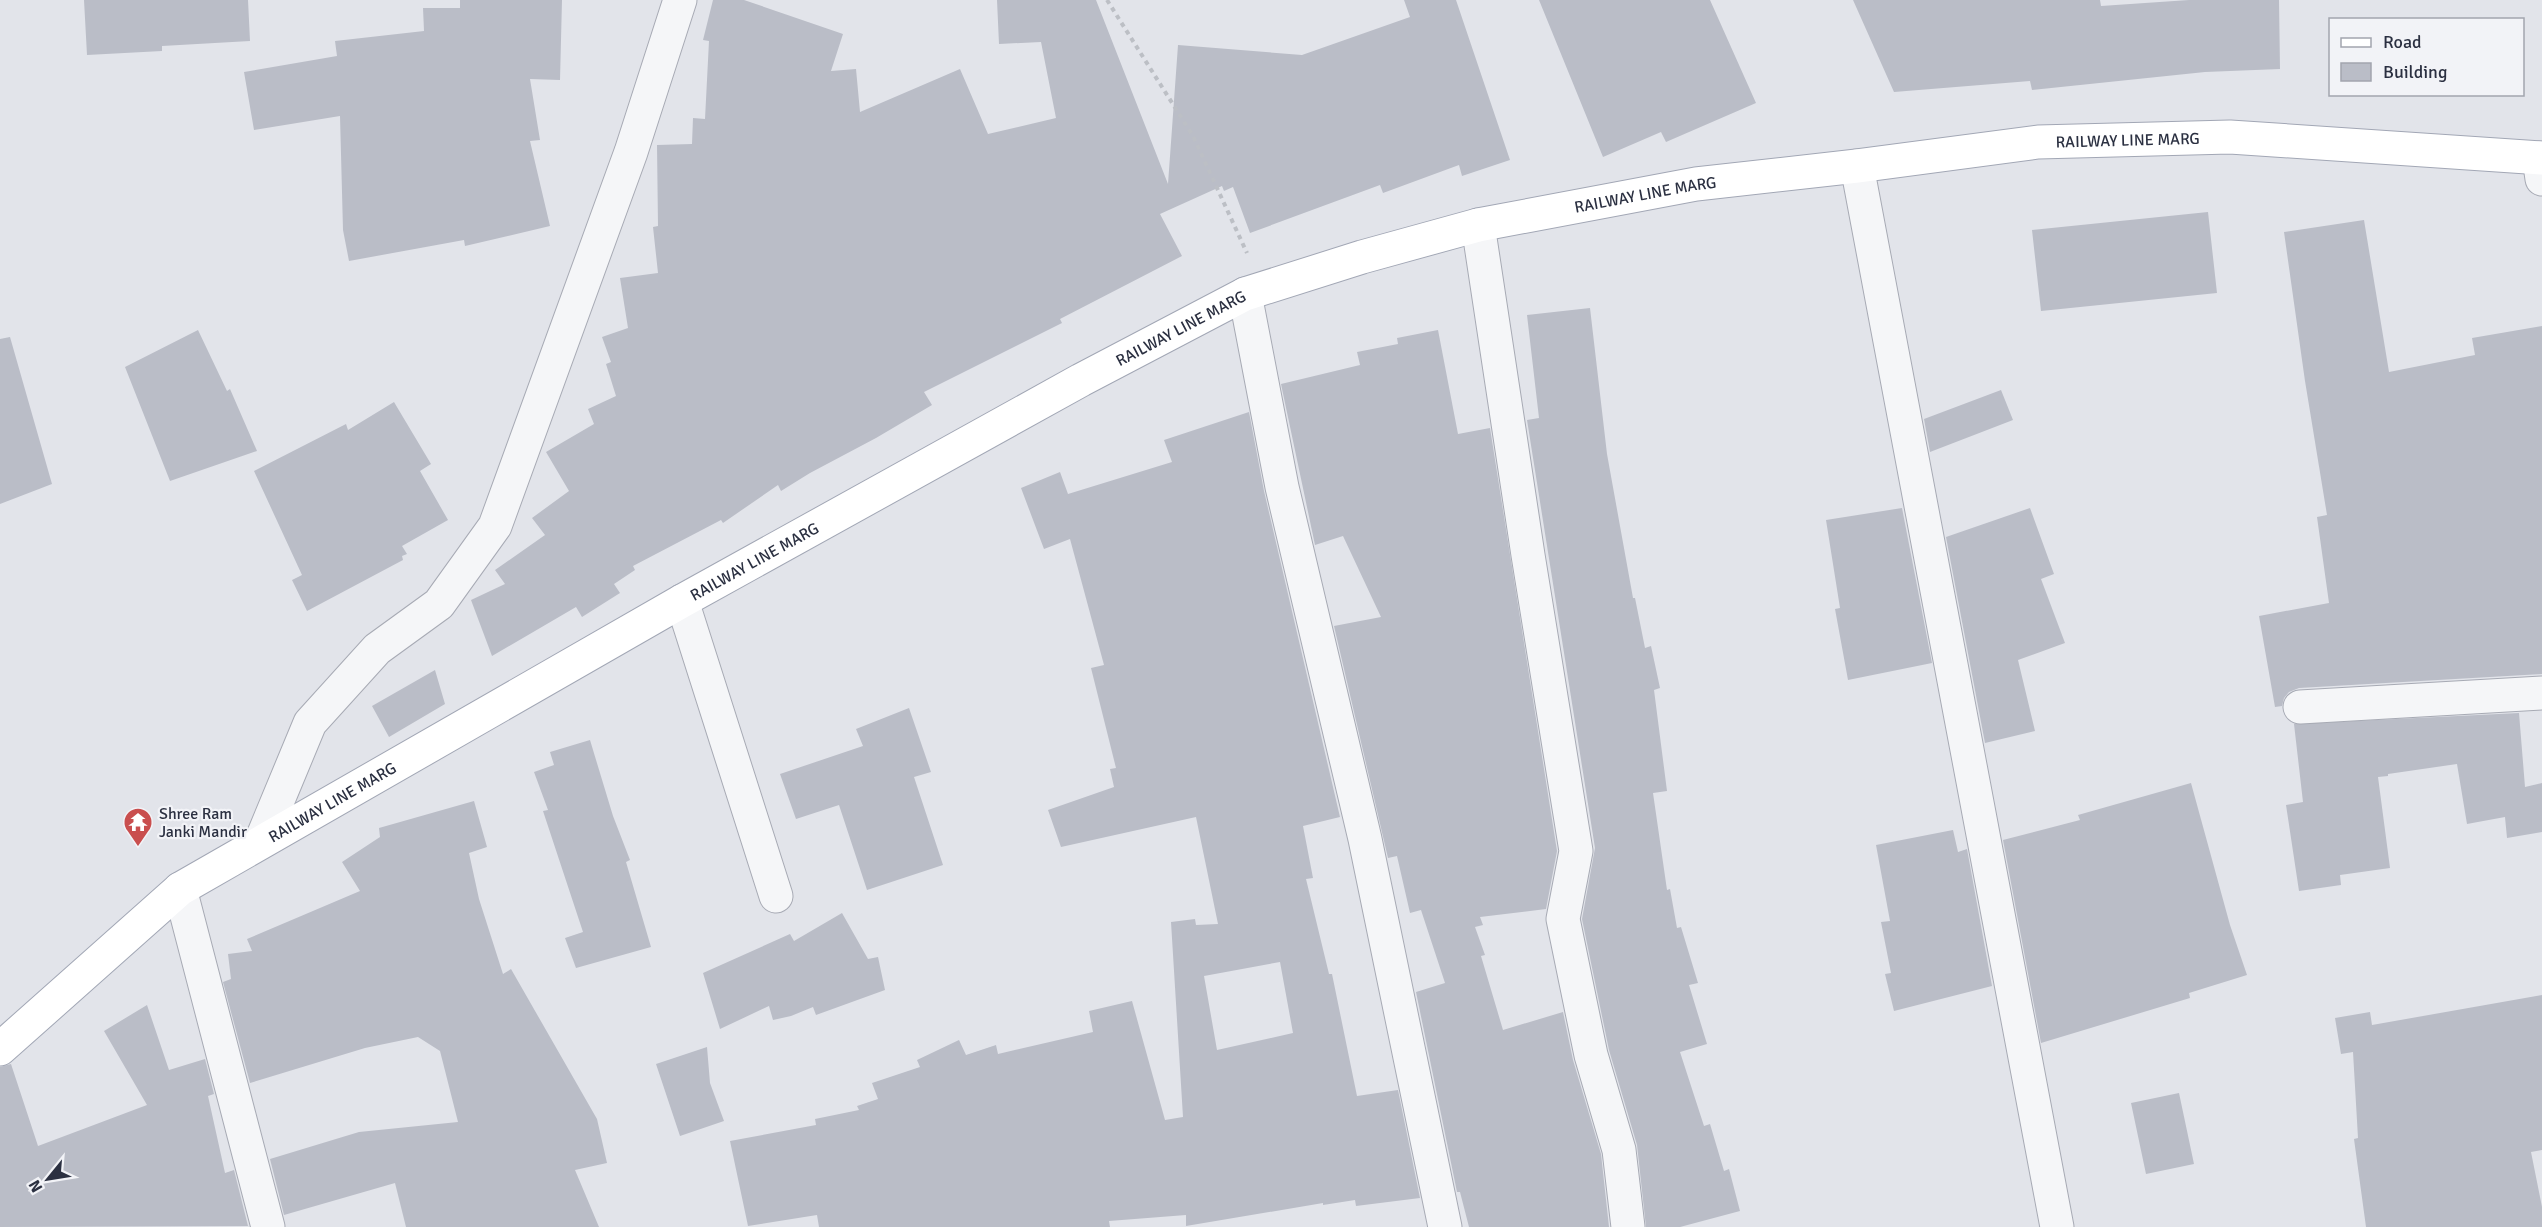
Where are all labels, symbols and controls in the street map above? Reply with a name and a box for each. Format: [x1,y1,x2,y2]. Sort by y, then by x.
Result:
legend [2329,18,2524,96]
text: Road [2383,31,2422,53]
text: Building [2383,61,2447,83]
street label: RAILWAY LINE MARG [2055,129,2200,153]
street label: RAILWAY LINE MARG [1573,173,1717,218]
street label: RAILWAY LINE MARG [1112,286,1249,371]
street label: RAILWAY LINE MARG [687,518,822,606]
street label: RAILWAY LINE MARG [265,758,400,847]
place label: Shree Ram Janki Mandir [159,804,247,842]
temple icon: Shree Ram Janki Mandir [122,806,154,848]
north arrow [18,1149,78,1209]
text: N [24,1176,47,1196]

